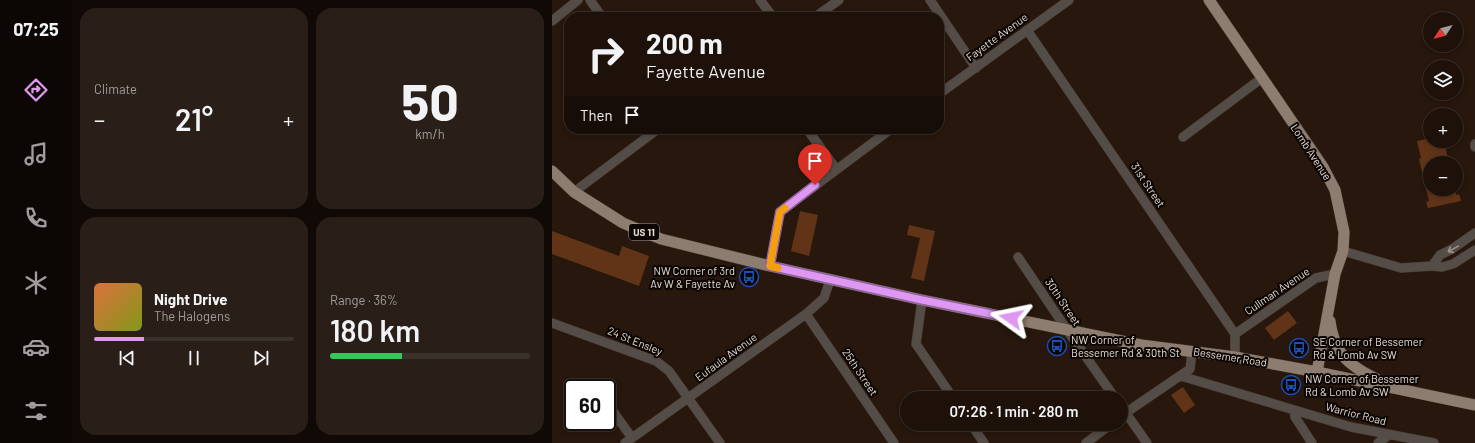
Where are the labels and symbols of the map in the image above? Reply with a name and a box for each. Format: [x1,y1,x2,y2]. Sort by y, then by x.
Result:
street label: Fayette Avenue [963,10,1030,63]
north arrow [1423,12,1463,52]
street label: Lomb Avenue [1288,121,1335,182]
pin [798,144,832,185]
street label: 31st Street [1129,160,1168,209]
road number: US 11 [629,224,659,240]
one-way arrow [1447,245,1459,253]
place label: NW Corner of 3rd Av W & Fayette Av [650,264,735,290]
street label: Cullman Avenue [1242,264,1312,317]
bus stop icon: NW Corner of 3rd Av W & Fayette Av [738,266,760,288]
street label: 30th Street [1043,276,1084,328]
position arrow [990,297,1032,339]
street label: 24 St Ensley [606,324,665,357]
street label: Eufaula Avenue [692,330,759,383]
place label: NW Corner of Bessemer Rd & 30th St [1071,333,1180,359]
bus stop icon: NW Corner of Bessemer Rd & 30th St [1046,335,1068,357]
place label: SE Corner of Bessemer Rd & Lomb Av SW [1313,335,1423,361]
bus stop icon: SE Corner of Bessemer Rd & Lomb Av SW [1288,337,1310,359]
street label: Bessemer Road [1192,344,1268,369]
street label: 25th Street [840,346,881,398]
place label: NW Corner of Bessemer Rd & Lomb Av SW [1305,372,1419,398]
bus stop icon: NW Corner of Bessemer Rd & Lomb Av SW [1280,374,1302,396]
speed limit sign: 60 [564,379,616,431]
street label: Warrior Road [1324,400,1388,427]

